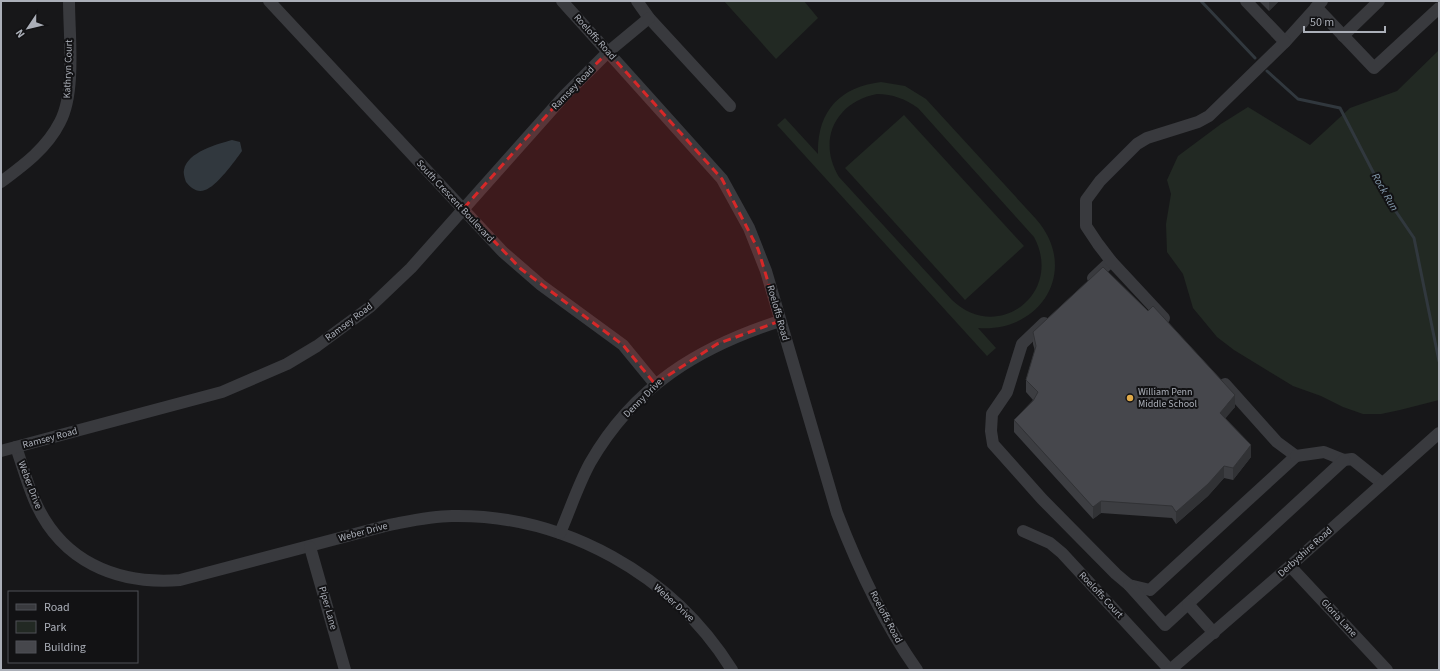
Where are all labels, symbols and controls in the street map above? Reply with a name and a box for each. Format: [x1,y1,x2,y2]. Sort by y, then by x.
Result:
north arrow [8,8,48,48]
scale bar [1304,8,1385,34]
street label: Roeloffs Road [571,11,619,63]
text: 50 m [1310,14,1334,31]
text: N [12,26,28,41]
street label: Kathryn Court [60,39,76,99]
street label: Ramsey Road [548,63,598,113]
street label: South Crescent Boulevard [413,157,497,245]
water label: Rock Run [1368,170,1402,214]
street label: Roeloffs Road [763,284,793,342]
street label: Ramsey Road [322,299,376,345]
street label: Denny Drive [620,375,666,421]
place label: William Penn Middle School [1138,385,1198,411]
marker: William Penn Middle School [1125,393,1135,403]
street label: Ramsey Road [21,424,79,452]
street label: Weber Drive [14,459,46,511]
street label: Weber Drive [337,519,389,545]
street label: Derbyshire Road [1275,524,1335,580]
street label: Roeloffs Court [1076,569,1127,622]
street label: Weber Drive [651,581,697,625]
street label: Piper Lane [315,585,341,631]
street label: Roeloffs Road [866,588,906,646]
legend [8,591,138,663]
street label: Gloria Lane [1318,596,1360,640]
text: Road [44,599,70,616]
text: Park [44,619,66,636]
text: Building [44,639,86,656]

